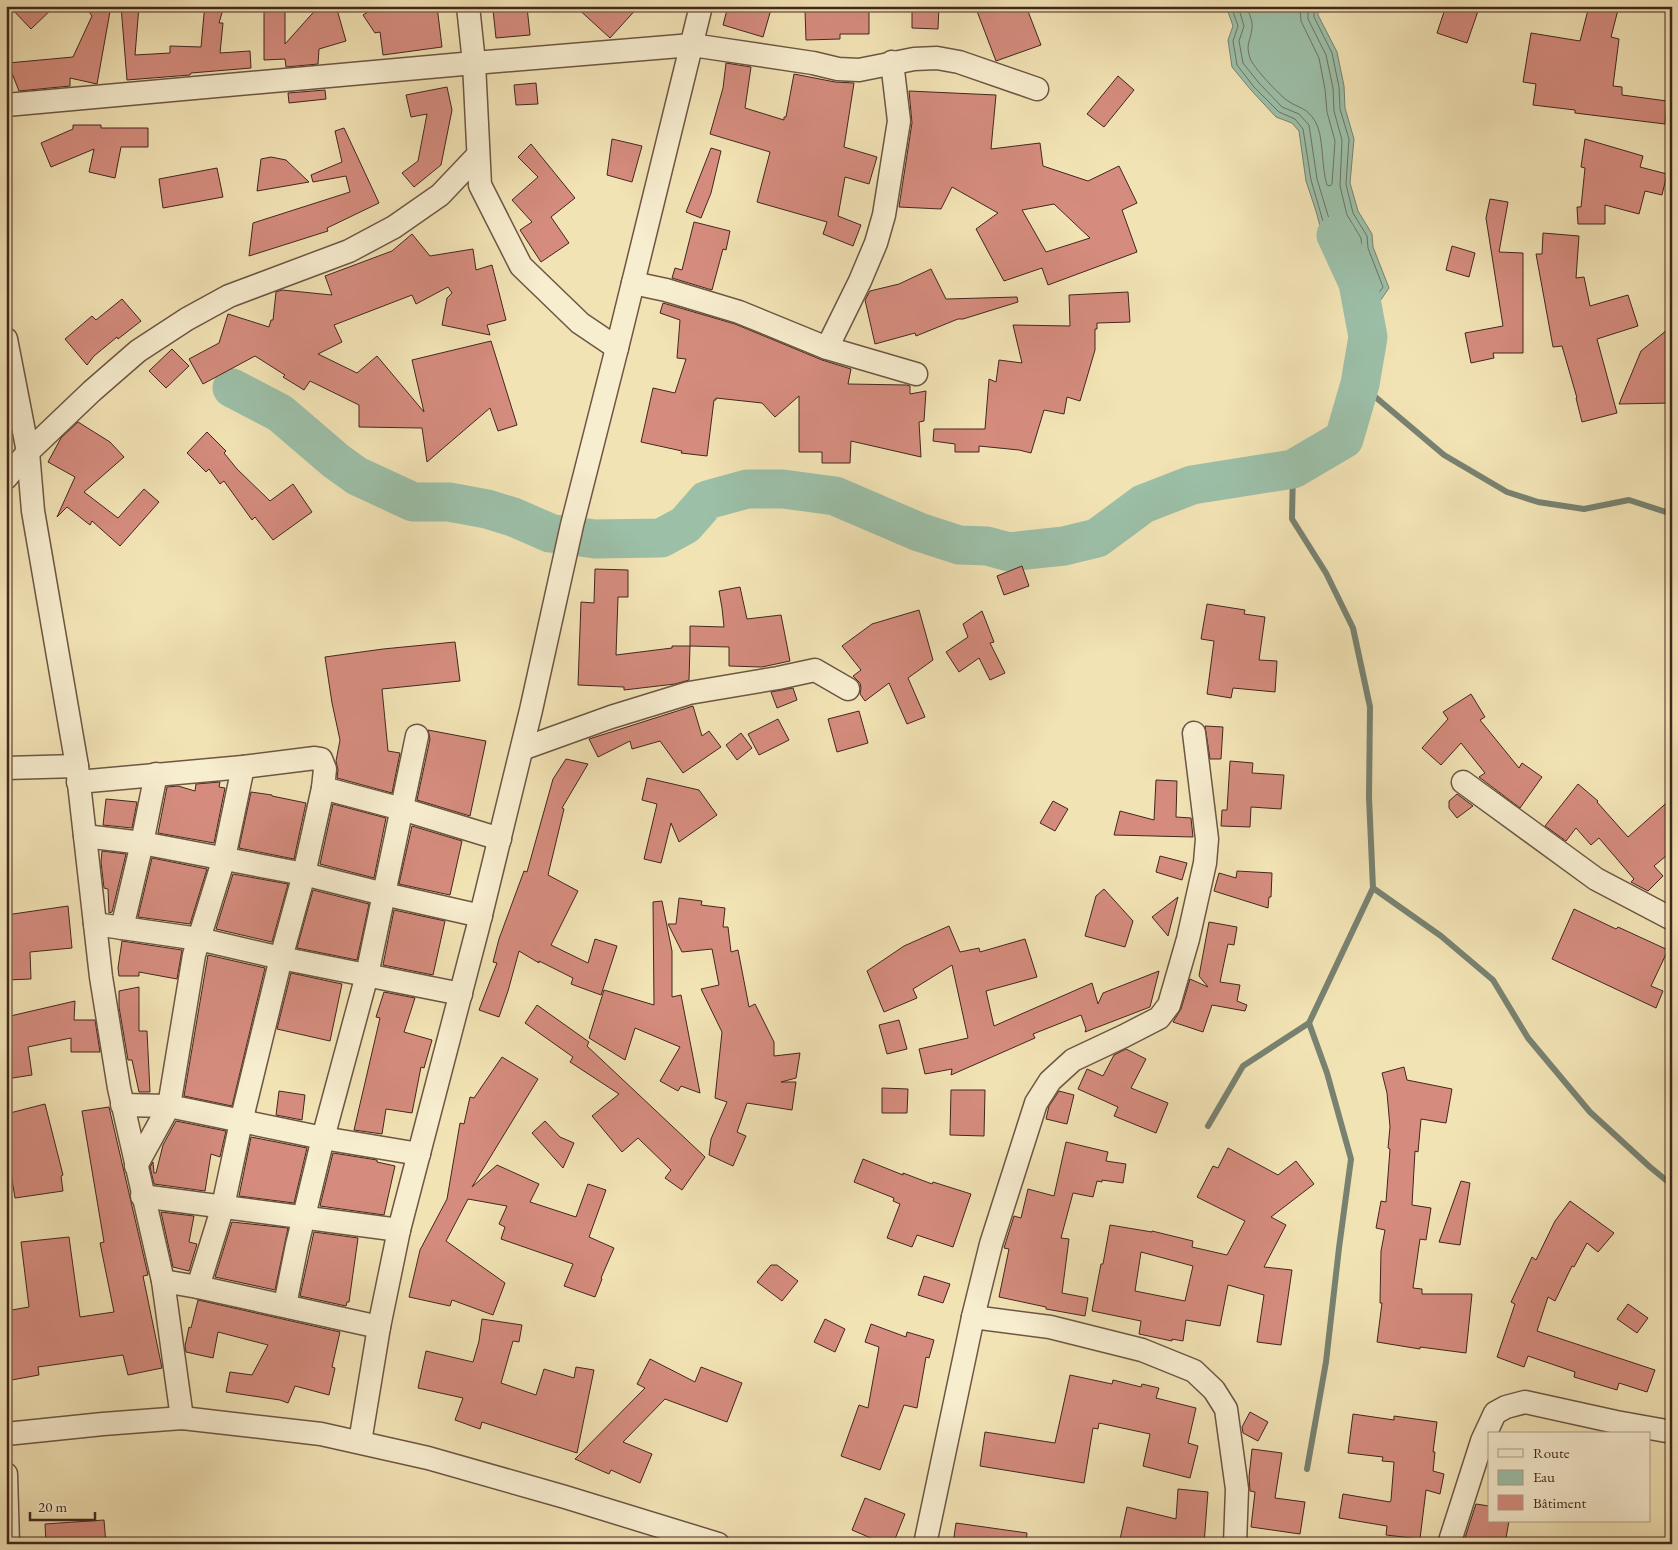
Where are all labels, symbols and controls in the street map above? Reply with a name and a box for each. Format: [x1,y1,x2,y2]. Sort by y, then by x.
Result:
legend [1488,1432,1650,1522]
text: Route [1533,1443,1570,1462]
text: Eau [1533,1467,1555,1486]
scale bar [30,1490,95,1522]
text: Bâtiment [1533,1493,1587,1512]
text: 20 m [38,1497,67,1516]

